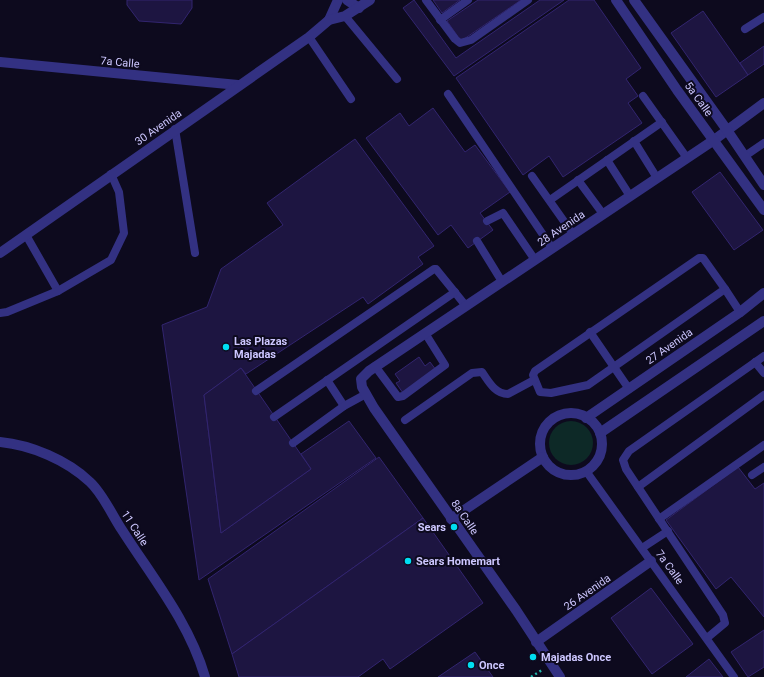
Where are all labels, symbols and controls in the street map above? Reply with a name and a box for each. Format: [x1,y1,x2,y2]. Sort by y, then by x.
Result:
street label: 7a Calle [100,54,140,71]
street label: 5a Calle [682,80,715,119]
street label: 30 Avenida [132,107,184,148]
street label: 28 Avenida [535,208,587,249]
street label: 27 Avenida [643,326,695,367]
place label: Las Plazas Majadas [234,335,288,361]
marker: Las Plazas Majadas [221,342,231,352]
street label: 8a Calle [448,497,481,537]
street label: 11 Calle [118,508,151,548]
place label: Sears [418,521,446,534]
marker: Sears [449,522,459,532]
street label: 7a Calle [653,548,686,587]
place label: Sears Homemart [416,555,500,568]
marker: Sears Homemart [403,556,413,566]
street label: 26 Avenida [561,572,613,613]
place label: Majadas Once [541,651,611,664]
marker: Majadas Once [528,652,538,662]
place label: Once [479,659,504,672]
marker: Once [466,660,476,670]

